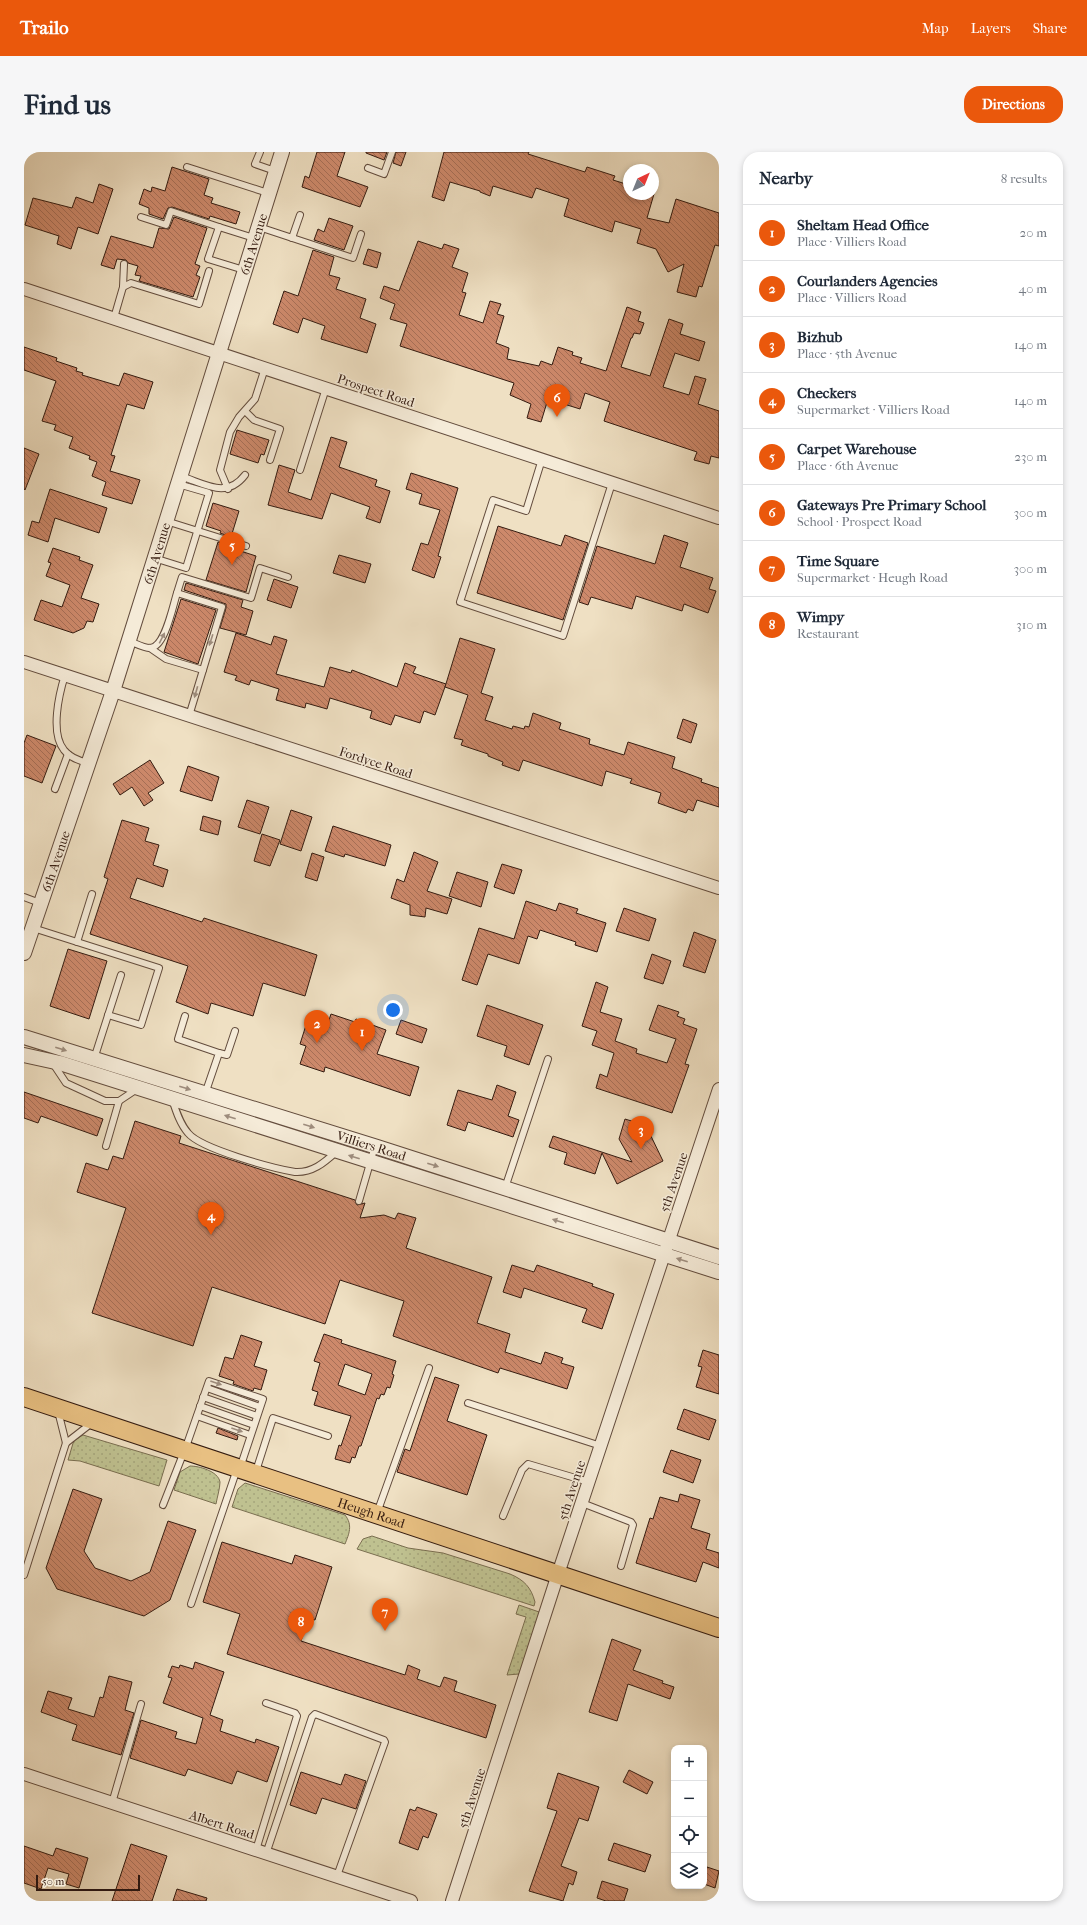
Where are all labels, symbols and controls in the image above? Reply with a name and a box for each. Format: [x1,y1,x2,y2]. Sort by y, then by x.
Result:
text: Trailo [20,17,69,39]
text: Map [922,20,949,37]
text: Layers [971,20,1011,37]
text: Share [1033,20,1067,37]
button: Directions [964,86,1063,123]
text: Find us [24,88,111,121]
north arrow [623,164,659,200]
text: Nearby [759,168,813,188]
text: 8 results [1001,171,1047,186]
street label: 6th Avenue [237,211,270,277]
text: Sheltam Head Office [797,216,929,234]
text: 1 [770,225,774,240]
text: 20 m [1020,225,1047,240]
text: Place · Villiers Road [797,234,907,249]
text: Courlanders Agencies [797,272,937,290]
text: 2 [769,281,775,296]
text: 40 m [1019,281,1047,296]
text: Place · Villiers Road [797,290,907,305]
text: Bizhub [797,328,842,346]
text: 3 [769,337,775,352]
text: 140 m [1014,337,1047,352]
text: Place · 5th Avenue [797,346,897,361]
street label: Prospect Road [335,371,417,410]
pin: 6 [544,384,570,417]
text: Checkers [797,384,856,402]
text: 4 [768,393,776,408]
text: 140 m [1014,393,1047,408]
text: Supermarket · Villiers Road [797,402,950,417]
text: Carpet Warehouse [797,440,917,458]
text: 5 [769,449,775,464]
text: 230 m [1014,449,1047,464]
text: Place · 6th Avenue [797,458,899,473]
text: Gateways Pre Primary School [797,496,986,514]
text: 6 [768,505,776,520]
text: 300 m [1014,505,1047,520]
text: School · Prospect Road [797,514,922,529]
street label: 6th Avenue [140,520,174,586]
pin: 5 [219,532,245,565]
text: Time Square [797,552,879,570]
text: 7 [769,561,775,576]
text: 300 m [1014,561,1047,576]
text: Supermarket · Heugh Road [797,570,948,585]
text: Wimpy [797,608,844,626]
text: 8 [769,617,775,632]
text: 310 m [1016,617,1047,632]
text: Restaurant [797,626,859,641]
one-way arrow [159,632,165,644]
one-way arrow [208,634,214,646]
one-way arrow [193,687,199,699]
street label: Fordyce Road [337,744,415,782]
street label: 6th Avenue [38,828,73,894]
your location [383,1000,403,1020]
pin: 2 [304,1010,330,1043]
pin: 1 [349,1018,375,1051]
one-way arrow [55,1046,67,1052]
one-way arrow [179,1085,191,1091]
one-way arrow [223,1114,235,1120]
pin: 3 [628,1116,654,1149]
one-way arrow [304,1123,316,1129]
street label: Villiers Road [334,1128,409,1164]
street label: 5th Avenue [656,1150,691,1214]
one-way arrow [347,1154,359,1160]
one-way arrow [428,1162,440,1168]
pin: 4 [198,1202,224,1235]
one-way arrow [552,1217,564,1223]
one-way arrow [675,1257,687,1263]
one-way arrow [210,1380,222,1386]
one-way arrow [231,1428,243,1434]
street label: 5th Avenue [555,1458,588,1522]
street label: Heugh Road [336,1495,408,1531]
pin: 7 [372,1598,398,1631]
pin: 8 [288,1608,314,1641]
map controls [671,1745,707,1889]
button: + [671,1745,707,1781]
street label: 5th Avenue [455,1766,488,1830]
button: − [671,1781,707,1817]
street label: Albert Road [187,1807,257,1842]
button: locate [671,1817,707,1853]
button: layers [671,1853,707,1889]
scale bar [36,1873,140,1892]
text: 50 m [42,1875,64,1888]

